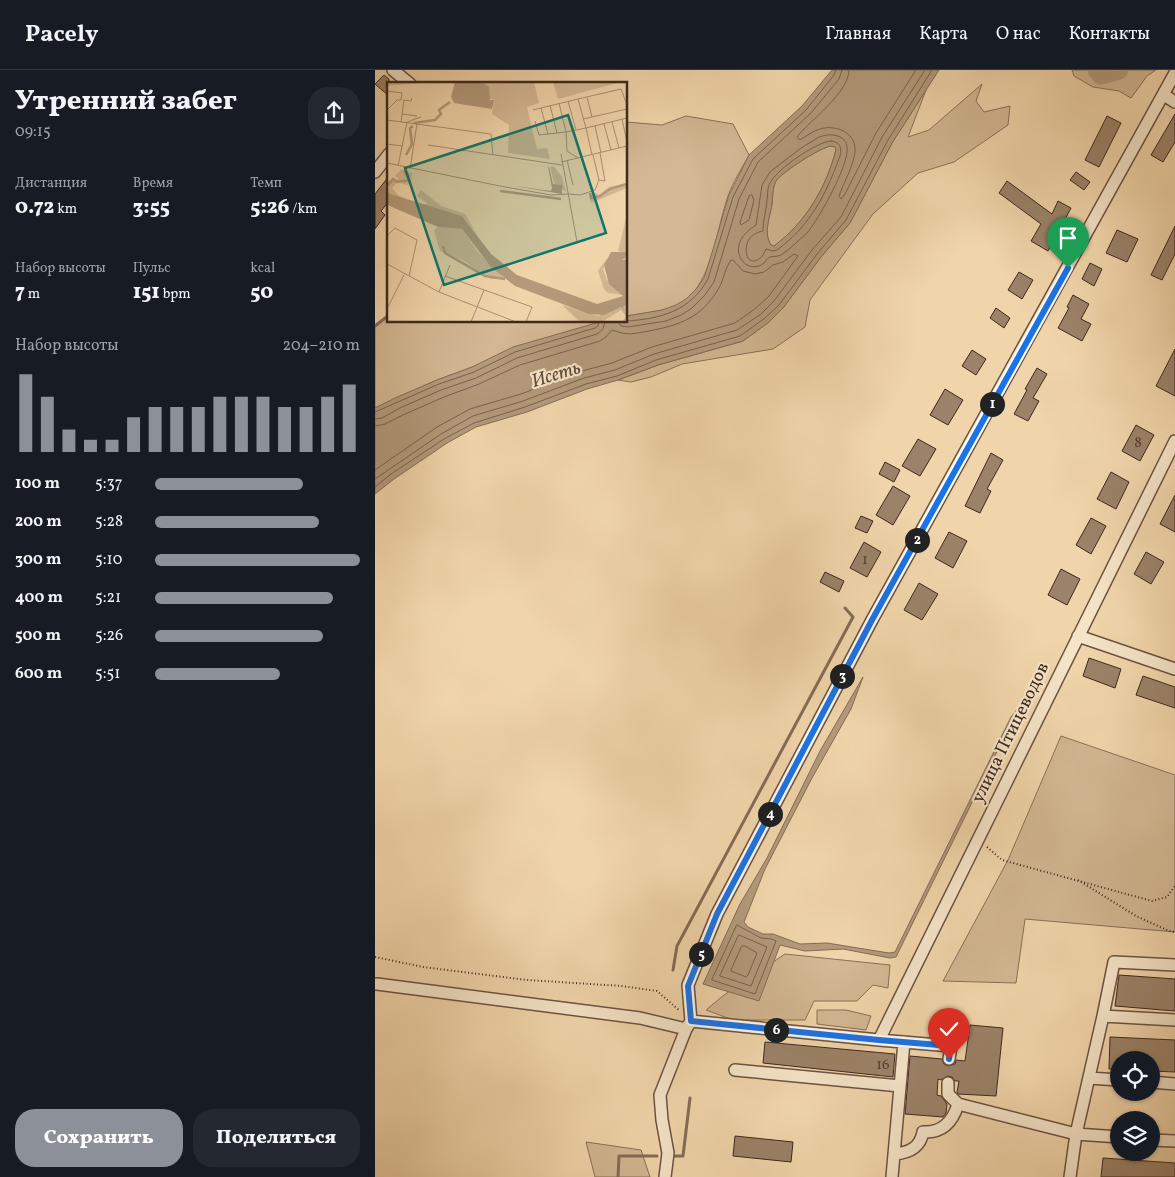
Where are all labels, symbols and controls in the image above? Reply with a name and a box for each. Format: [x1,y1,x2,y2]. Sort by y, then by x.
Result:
text: Pacely [25,18,99,52]
text: Главная [825,22,891,47]
text: Карта [919,22,968,47]
text: О нас [996,22,1041,47]
text: Контакты [1069,22,1150,47]
text: Утренний забег [15,82,237,121]
inset map [387,82,627,322]
button: share [308,87,360,139]
text: 09:15 [15,121,51,143]
text: Дистанция [15,174,87,193]
text: Время [133,174,173,193]
text: Темп [250,174,282,193]
text: 0.72 [15,193,54,222]
text: 3:55 [133,193,170,222]
text: 5:26 [250,193,289,222]
text: km [54,200,77,219]
text: /km [289,200,317,219]
pin [1047,217,1089,268]
icon: arrive [1054,224,1082,252]
text: Набор высоты [15,259,106,278]
text: Пульс [133,259,170,278]
text: kcal [250,259,275,278]
text: 7 [15,278,25,307]
text: 151 [133,278,160,307]
text: 50 [250,278,273,307]
text: m [25,285,40,304]
text: bpm [160,285,191,304]
text: Набор высоты [15,335,119,357]
text: 204–210 m [283,335,360,357]
water label: Исеть [528,355,584,395]
pin: 1 [979,392,1005,416]
text: 1 [990,395,995,414]
house number: 8 [1134,433,1142,454]
text: 100 m [15,473,60,495]
text: 5:37 [95,473,122,495]
text: 200 m [15,511,62,533]
text: 5:28 [95,511,123,533]
pin: 2 [905,528,929,552]
text: 2 [914,531,921,550]
text: 300 m [15,549,61,571]
text: 5:10 [95,549,122,571]
house number: 1 [862,550,868,571]
text: 400 m [15,587,63,609]
text: 5:21 [95,587,121,609]
text: 500 m [15,625,61,647]
text: 5:26 [95,625,123,647]
street label: улица Птицеводов [966,658,1056,808]
text: 600 m [15,663,62,685]
text: 5:51 [95,663,120,685]
pin: 3 [829,664,855,688]
text: 3 [839,667,846,686]
pin: 4 [757,802,783,826]
text: 4 [766,805,775,824]
pin: 5 [689,942,713,966]
text: 5 [698,945,705,964]
pin [928,1008,970,1059]
icon: check [935,1015,963,1043]
pin: 6 [763,1018,789,1042]
text: 6 [773,1021,780,1040]
map controls [1110,1051,1160,1161]
button: locate [1110,1051,1160,1101]
house number: 16 [876,1055,890,1076]
button: Сохранить [15,1109,183,1167]
button: Поделиться [193,1109,360,1167]
button: layers [1110,1111,1160,1161]

